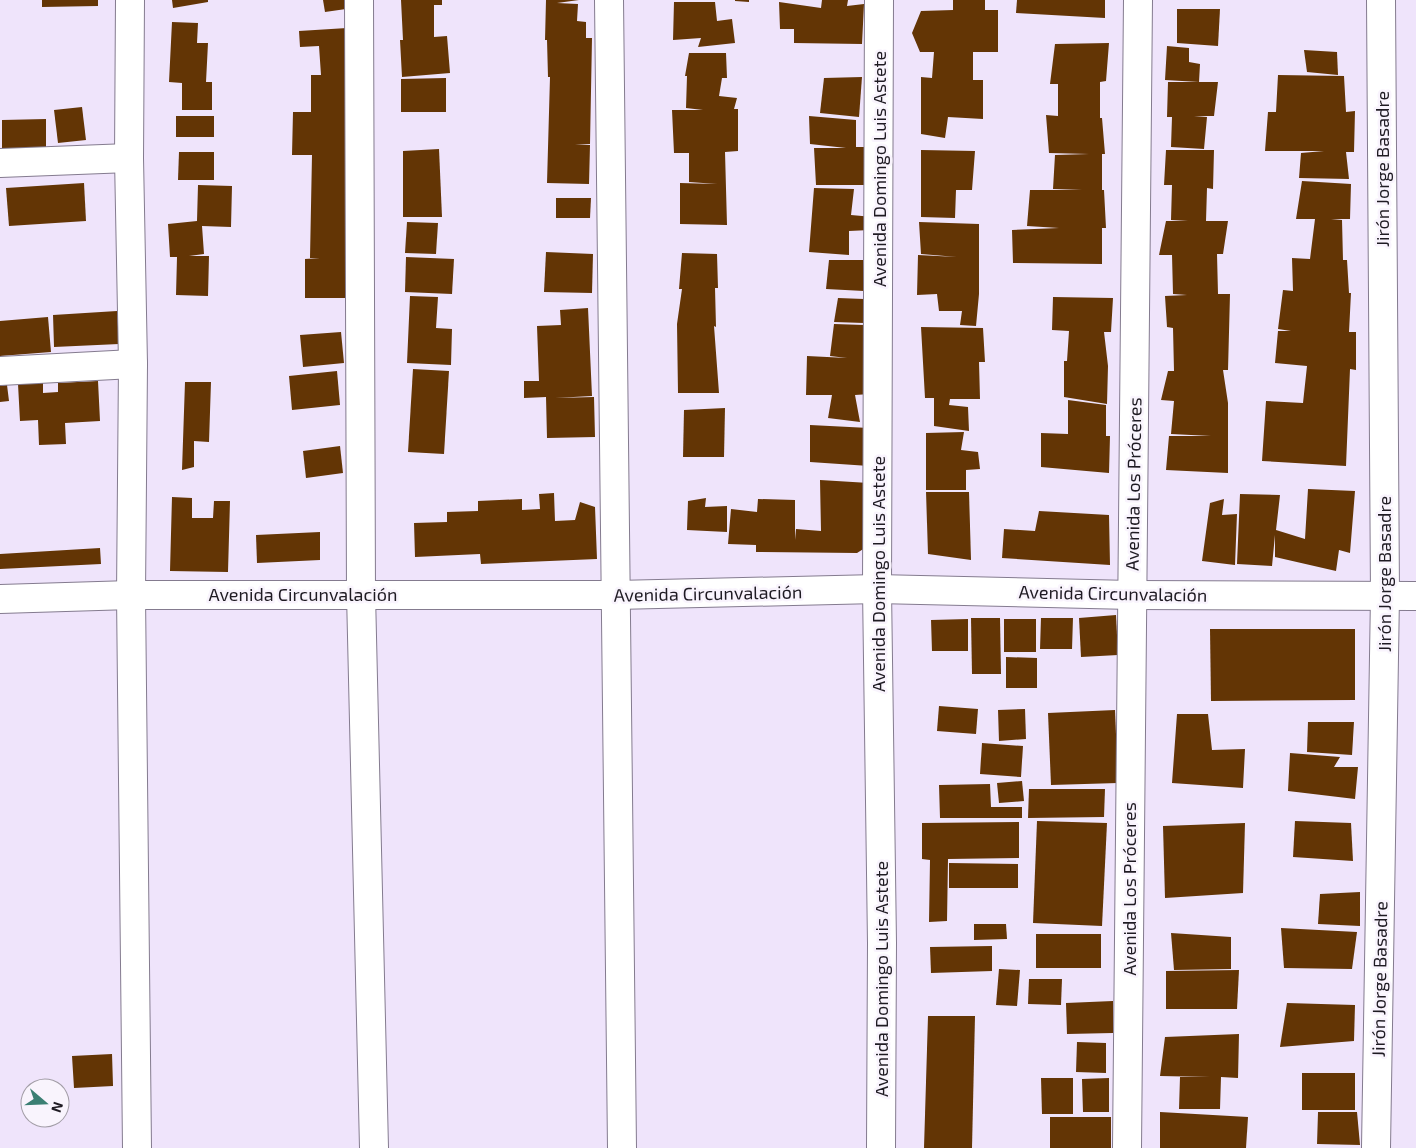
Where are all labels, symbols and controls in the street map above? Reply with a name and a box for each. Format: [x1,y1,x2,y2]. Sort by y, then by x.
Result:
street label: Avenida Domingo Luis Astete [868,51,890,287]
street label: Jirón Jorge Basadre [1371,91,1393,247]
street label: Avenida Los Próceres [1120,397,1146,571]
street label: Avenida Domingo Luis Astete [867,456,889,692]
street label: Jirón Jorge Basadre [1373,496,1395,652]
street label: Avenida Circunvalación [613,580,803,606]
street label: Avenida Circunvalación [1018,580,1208,606]
street label: Avenida Circunvalación [209,583,397,605]
street label: Avenida Los Próceres [1118,802,1140,976]
street label: Avenida Domingo Luis Astete [870,861,892,1097]
street label: Jirón Jorge Basadre [1367,901,1391,1057]
north arrow [20,1078,70,1128]
text: N [48,1100,67,1115]

